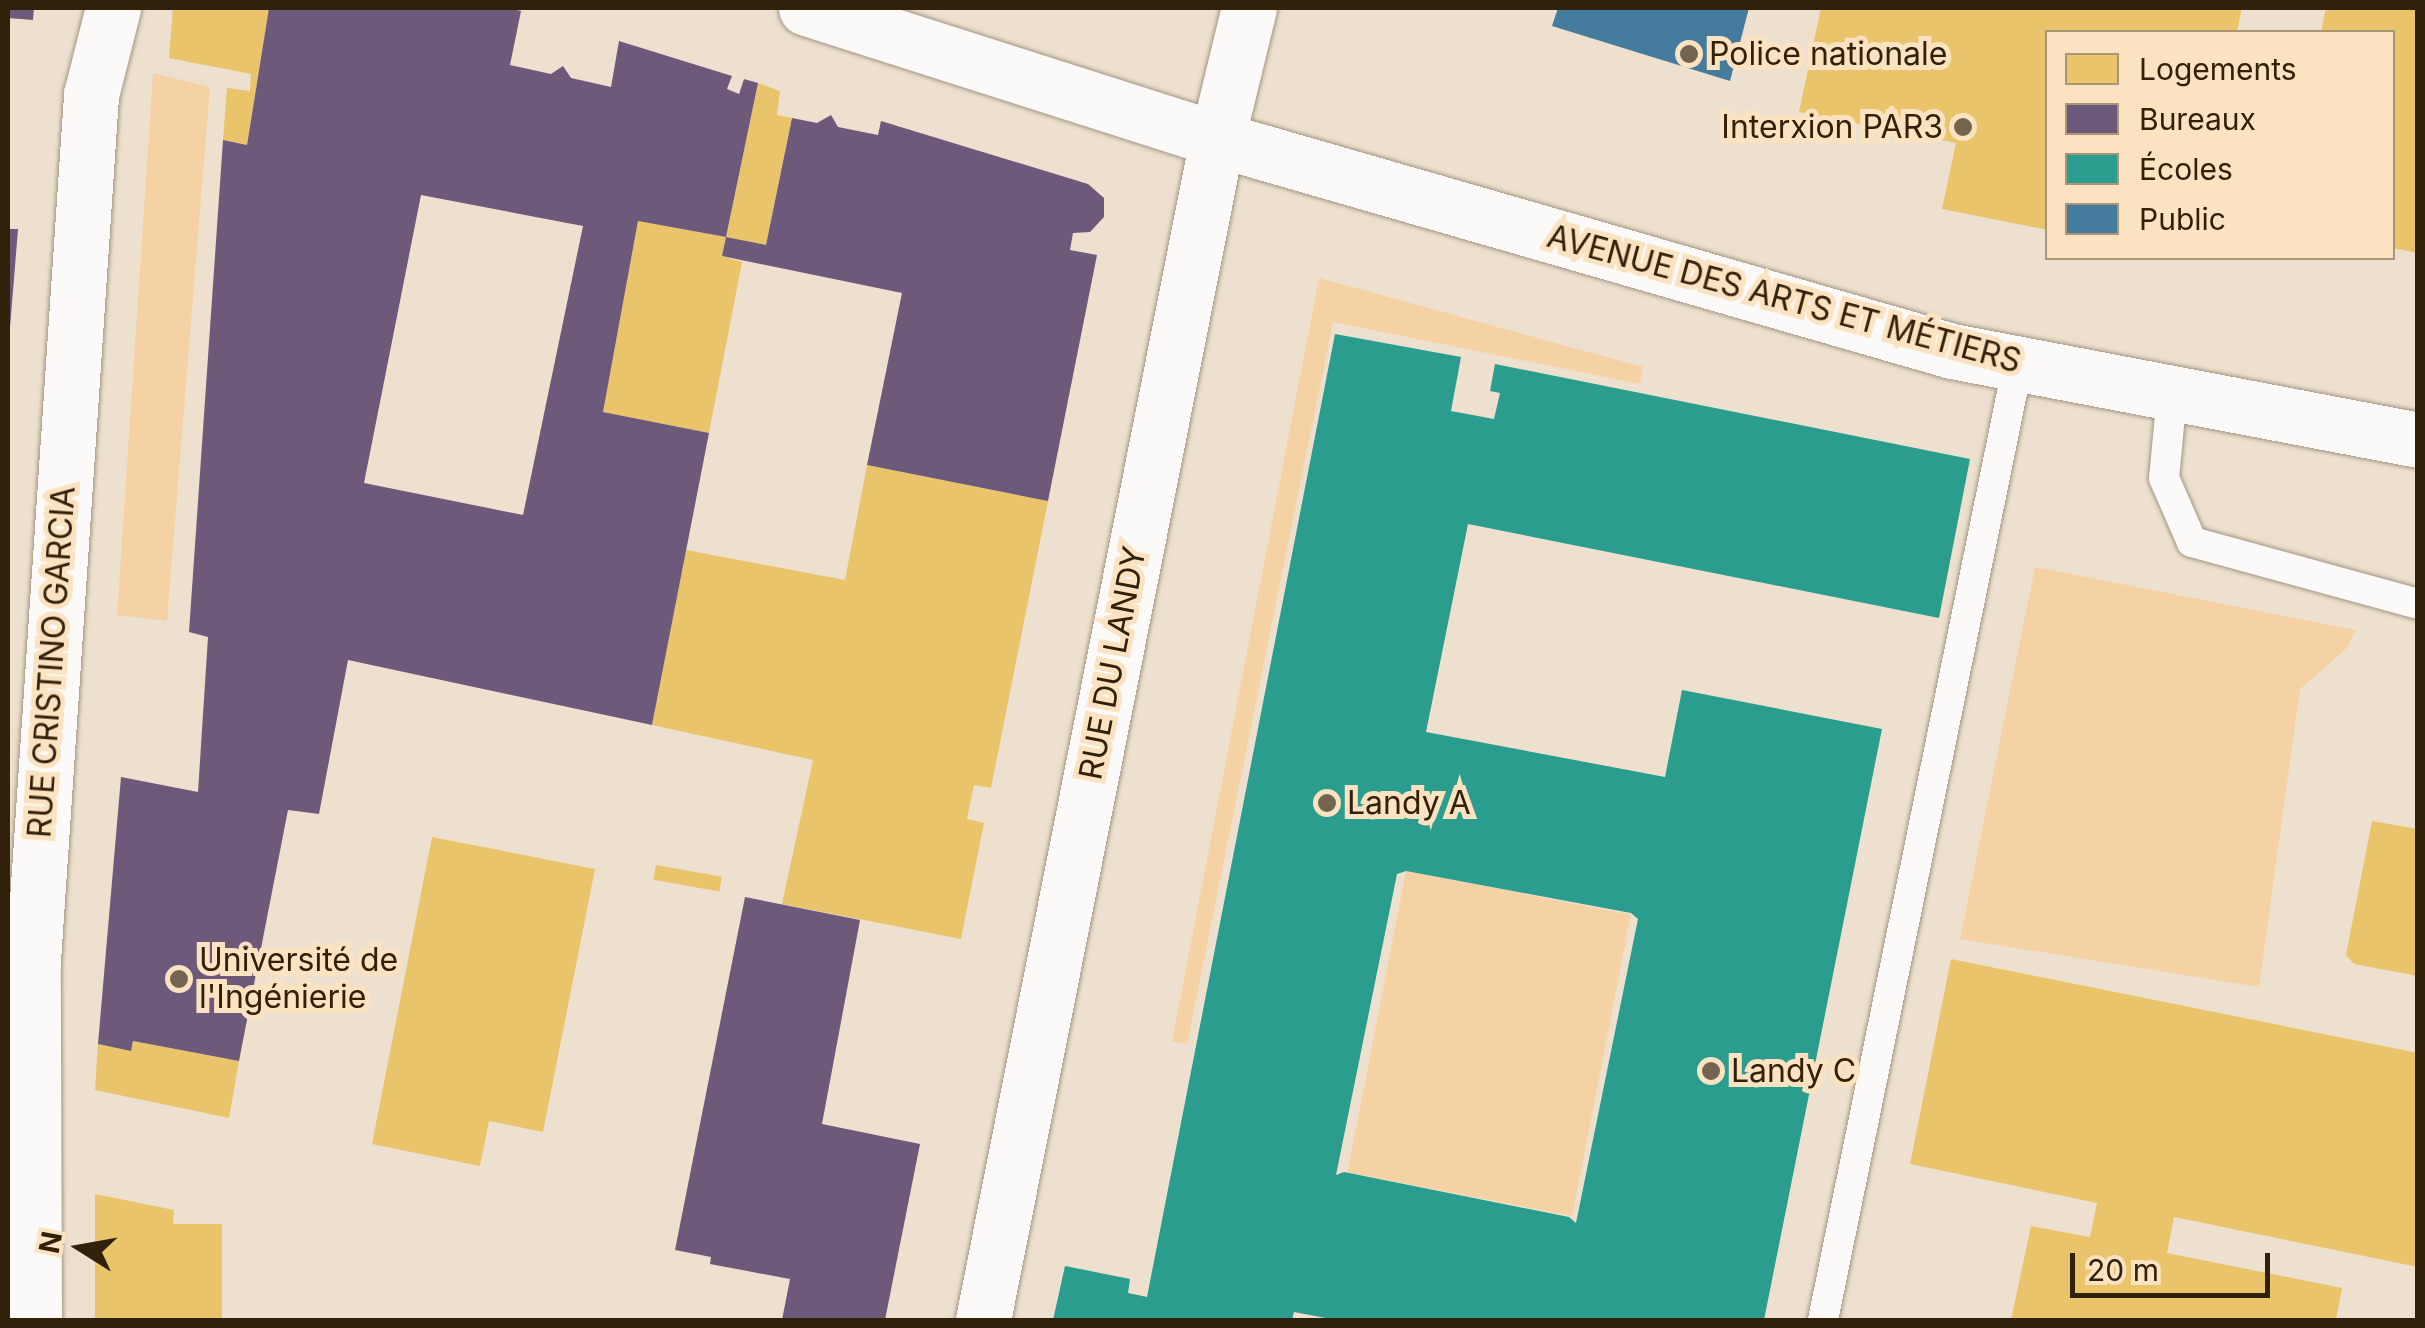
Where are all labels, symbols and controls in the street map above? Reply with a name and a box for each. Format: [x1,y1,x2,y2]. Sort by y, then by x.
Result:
legend [2045,30,2395,260]
place label: Police nationale [1709,35,1947,73]
marker: Police nationale [1678,43,1700,65]
text: Logements [2139,51,2297,87]
text: Bureaux [2139,101,2256,137]
place label: Interxion PAR3 [1721,108,1943,146]
marker: Interxion PAR3 [1952,116,1974,138]
text: Écoles [2139,151,2233,187]
text: Public [2139,201,2226,237]
street label: AVENUE DES ARTS ET MÉTIERS [1543,217,2025,381]
street label: RUE CRISTINO GARCIA [21,485,83,839]
street label: RUE DU LANDY [1072,543,1154,783]
place label: Landy A [1347,784,1471,822]
marker: Landy A [1316,792,1338,814]
place label: Université de l'Ingénierie [199,942,398,1017]
marker: Université de l'Ingénierie [168,968,190,990]
place label: Landy C [1731,1052,1856,1090]
marker: Landy C [1700,1060,1722,1082]
north arrow [30,1198,130,1298]
text: N [32,1229,69,1256]
scale bar [2075,1233,2275,1295]
text: 20 m [2087,1252,2159,1288]

